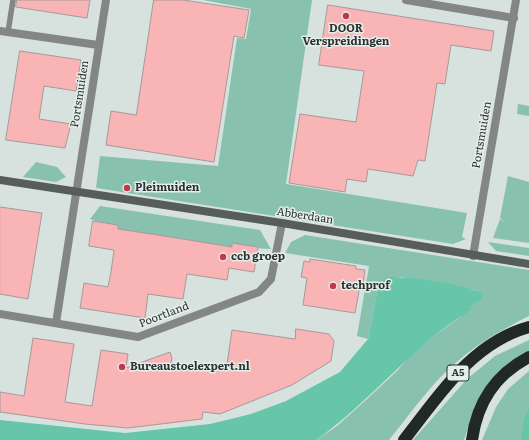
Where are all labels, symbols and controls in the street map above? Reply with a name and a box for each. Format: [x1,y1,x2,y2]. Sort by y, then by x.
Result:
marker: DOOR Verspreidingen [341,11,351,21]
place label: DOOR Verspreidingen [303,22,389,48]
street label: Portsmuiden [68,59,92,129]
street label: Portsmuiden [470,100,494,170]
place label: Pleimuiden [135,181,199,195]
marker: Pleimuiden [122,183,132,193]
street label: Abberdaan [276,205,334,227]
place label: ccb groep [231,250,285,264]
marker: ccb groep [218,252,228,262]
place label: techprof [341,279,390,293]
marker: techprof [328,281,338,291]
street label: Poortland [137,299,191,331]
place label: Bureaustoelexpert.nl [130,360,250,374]
marker: Bureaustoelexpert.nl [117,362,127,372]
road number: A5 [447,365,469,381]

